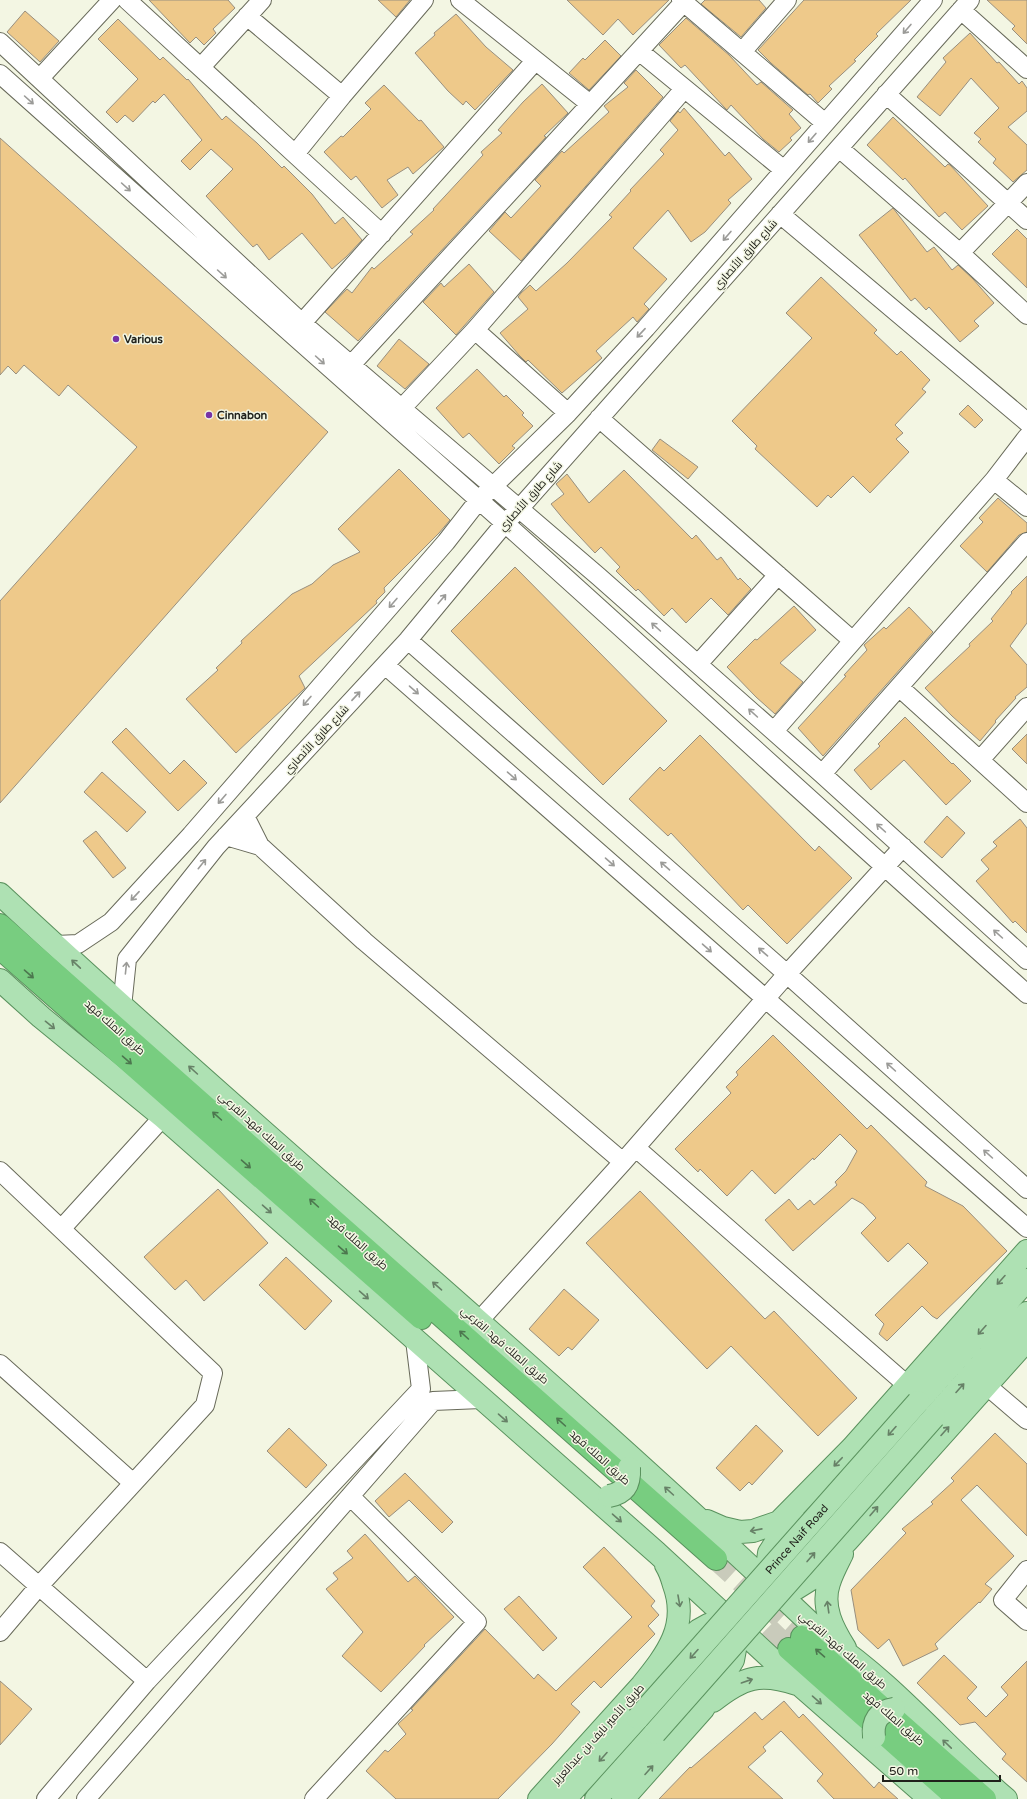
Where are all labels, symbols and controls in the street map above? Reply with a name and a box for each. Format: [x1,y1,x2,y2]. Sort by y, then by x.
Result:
one-way arrow [903,24,912,34]
one-way arrow [24,95,34,105]
one-way arrow [808,133,817,143]
one-way arrow [120,182,130,191]
street label: شارع طارق الأنصاري [711,217,782,293]
one-way arrow [722,230,731,241]
one-way arrow [217,269,228,278]
one-way arrow [636,328,646,338]
place label: Various [124,333,164,346]
marker: Various [111,334,121,344]
one-way arrow [314,355,324,364]
place label: Cinnabon [217,409,268,422]
marker: Cinnabon [204,410,214,420]
street label: شارع طارق الأنصاري [496,459,567,535]
one-way arrow [437,593,446,604]
one-way arrow [388,598,397,609]
one-way arrow [651,622,661,631]
one-way arrow [409,686,420,695]
one-way arrow [351,691,361,701]
one-way arrow [303,696,312,707]
street label: شارع طارق الأنصاري [281,702,353,778]
one-way arrow [748,708,758,718]
one-way arrow [507,772,517,781]
one-way arrow [218,794,227,804]
one-way arrow [876,823,886,833]
one-way arrow [604,858,615,867]
one-way arrow [198,859,206,870]
one-way arrow [660,862,670,871]
one-way arrow [130,891,140,901]
one-way arrow [993,929,1003,939]
one-way arrow [702,943,712,952]
one-way arrow [758,948,768,957]
one-way arrow [71,959,81,969]
one-way arrow [122,962,129,975]
one-way arrow [24,969,34,978]
street label: طريق الملك فهد [82,997,147,1058]
one-way arrow [45,1020,56,1029]
one-way arrow [122,1055,132,1064]
one-way arrow [886,1062,896,1071]
one-way arrow [188,1065,198,1075]
street label: طريق الملك فهد الفرعي [214,1089,308,1175]
one-way arrow [211,1112,222,1121]
one-way arrow [982,1149,993,1158]
one-way arrow [240,1159,250,1168]
one-way arrow [309,1198,319,1207]
one-way arrow [261,1204,272,1213]
street label: طريق الملك فهد [325,1212,390,1273]
one-way arrow [338,1245,349,1254]
one-way arrow [996,1275,1006,1285]
one-way arrow [432,1281,442,1291]
one-way arrow [359,1290,369,1299]
street label: طريق الملك فهد الفرعي [457,1304,551,1388]
one-way arrow [978,1325,987,1335]
one-way arrow [458,1331,469,1340]
one-way arrow [955,1383,965,1393]
one-way arrow [498,1414,508,1423]
one-way arrow [556,1417,566,1426]
one-way arrow [888,1426,897,1437]
one-way arrow [940,1426,950,1436]
street label: طريق الملك فهد [567,1427,632,1488]
one-way arrow [834,1457,843,1467]
one-way arrow [664,1487,674,1496]
street label: Prince Naif Road [763,1502,831,1577]
one-way arrow [869,1506,878,1516]
one-way arrow [612,1514,623,1523]
one-way arrow [750,1527,763,1535]
one-way arrow [806,1552,815,1562]
one-way arrow [675,1594,683,1607]
one-way arrow [824,1601,832,1614]
street label: طريق الملك فهد الفرعي [795,1609,889,1693]
one-way arrow [814,1648,825,1657]
one-way arrow [690,1649,699,1660]
one-way arrow [741,1676,753,1684]
street label: طريق الأمير نايف بن عبدالعزيز [549,1681,647,1788]
street label: طريق الملك فهد [861,1688,927,1748]
one-way arrow [812,1695,823,1704]
one-way arrow [942,1739,953,1748]
one-way arrow [598,1752,608,1762]
scale bar [883,1757,1000,1783]
text: 50 m [889,1764,918,1778]
one-way arrow [644,1765,654,1775]

